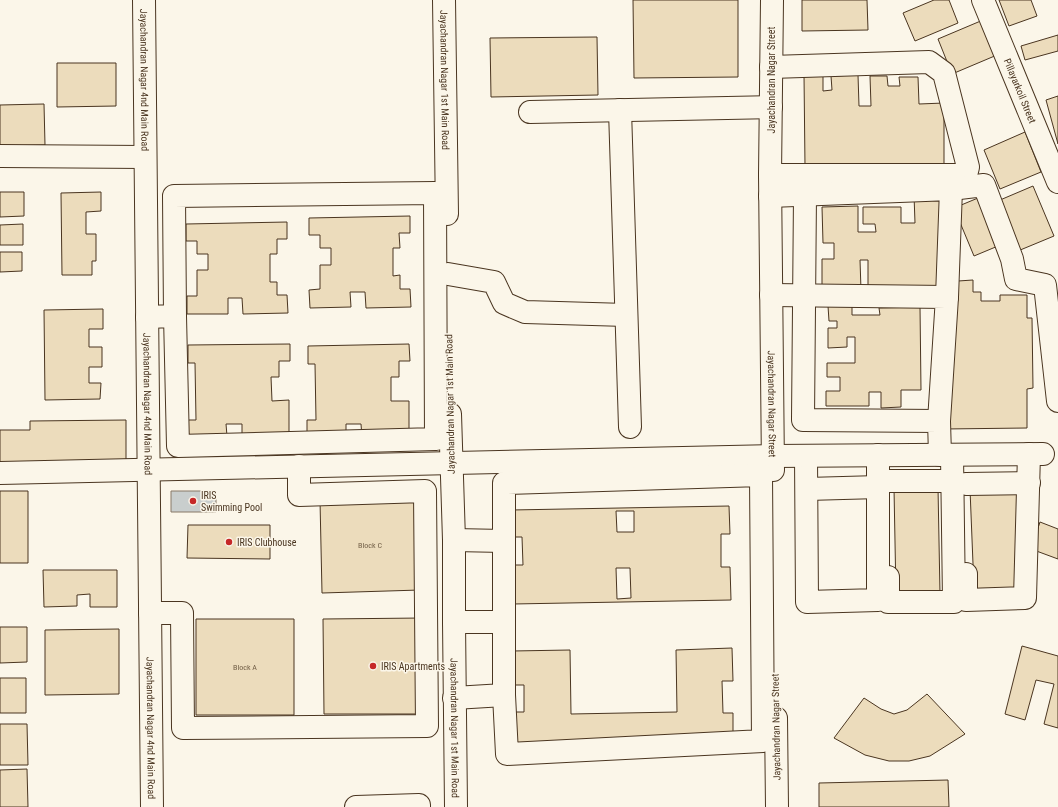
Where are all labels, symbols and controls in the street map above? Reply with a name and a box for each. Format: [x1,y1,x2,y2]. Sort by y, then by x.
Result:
street label: Jayachandran Nagar 4nd Main Road [139,9,151,151]
street label: Jayachandran Nagar 1st Main Road [439,10,452,150]
street label: Jayachandran Nagar Street [766,27,777,133]
street label: Pillayarkoil Street [1002,57,1039,125]
street label: Jayachandran Nagar 4nd Main Road [142,333,154,475]
street label: Jayachandran Nagar 1st Main Road [443,334,457,474]
street label: Jayachandran Nagar Street [766,350,778,457]
place label: IRIS Swimming Pool [201,490,262,513]
marker: IRIS Swimming Pool [188,496,198,506]
marker: IRIS Clubhouse [224,537,234,547]
place label: IRIS Clubhouse [237,537,297,548]
house number: Block C [358,541,382,550]
street label: Jayachandran Nagar 4nd Main Road [145,657,157,799]
street label: Jayachandran Nagar 1st Main Road [449,658,461,798]
marker: IRIS Apartments [368,661,378,671]
place label: IRIS Apartments [381,661,446,672]
house number: Block A [233,663,257,672]
street label: Jayachandran Nagar Street [770,674,782,780]

